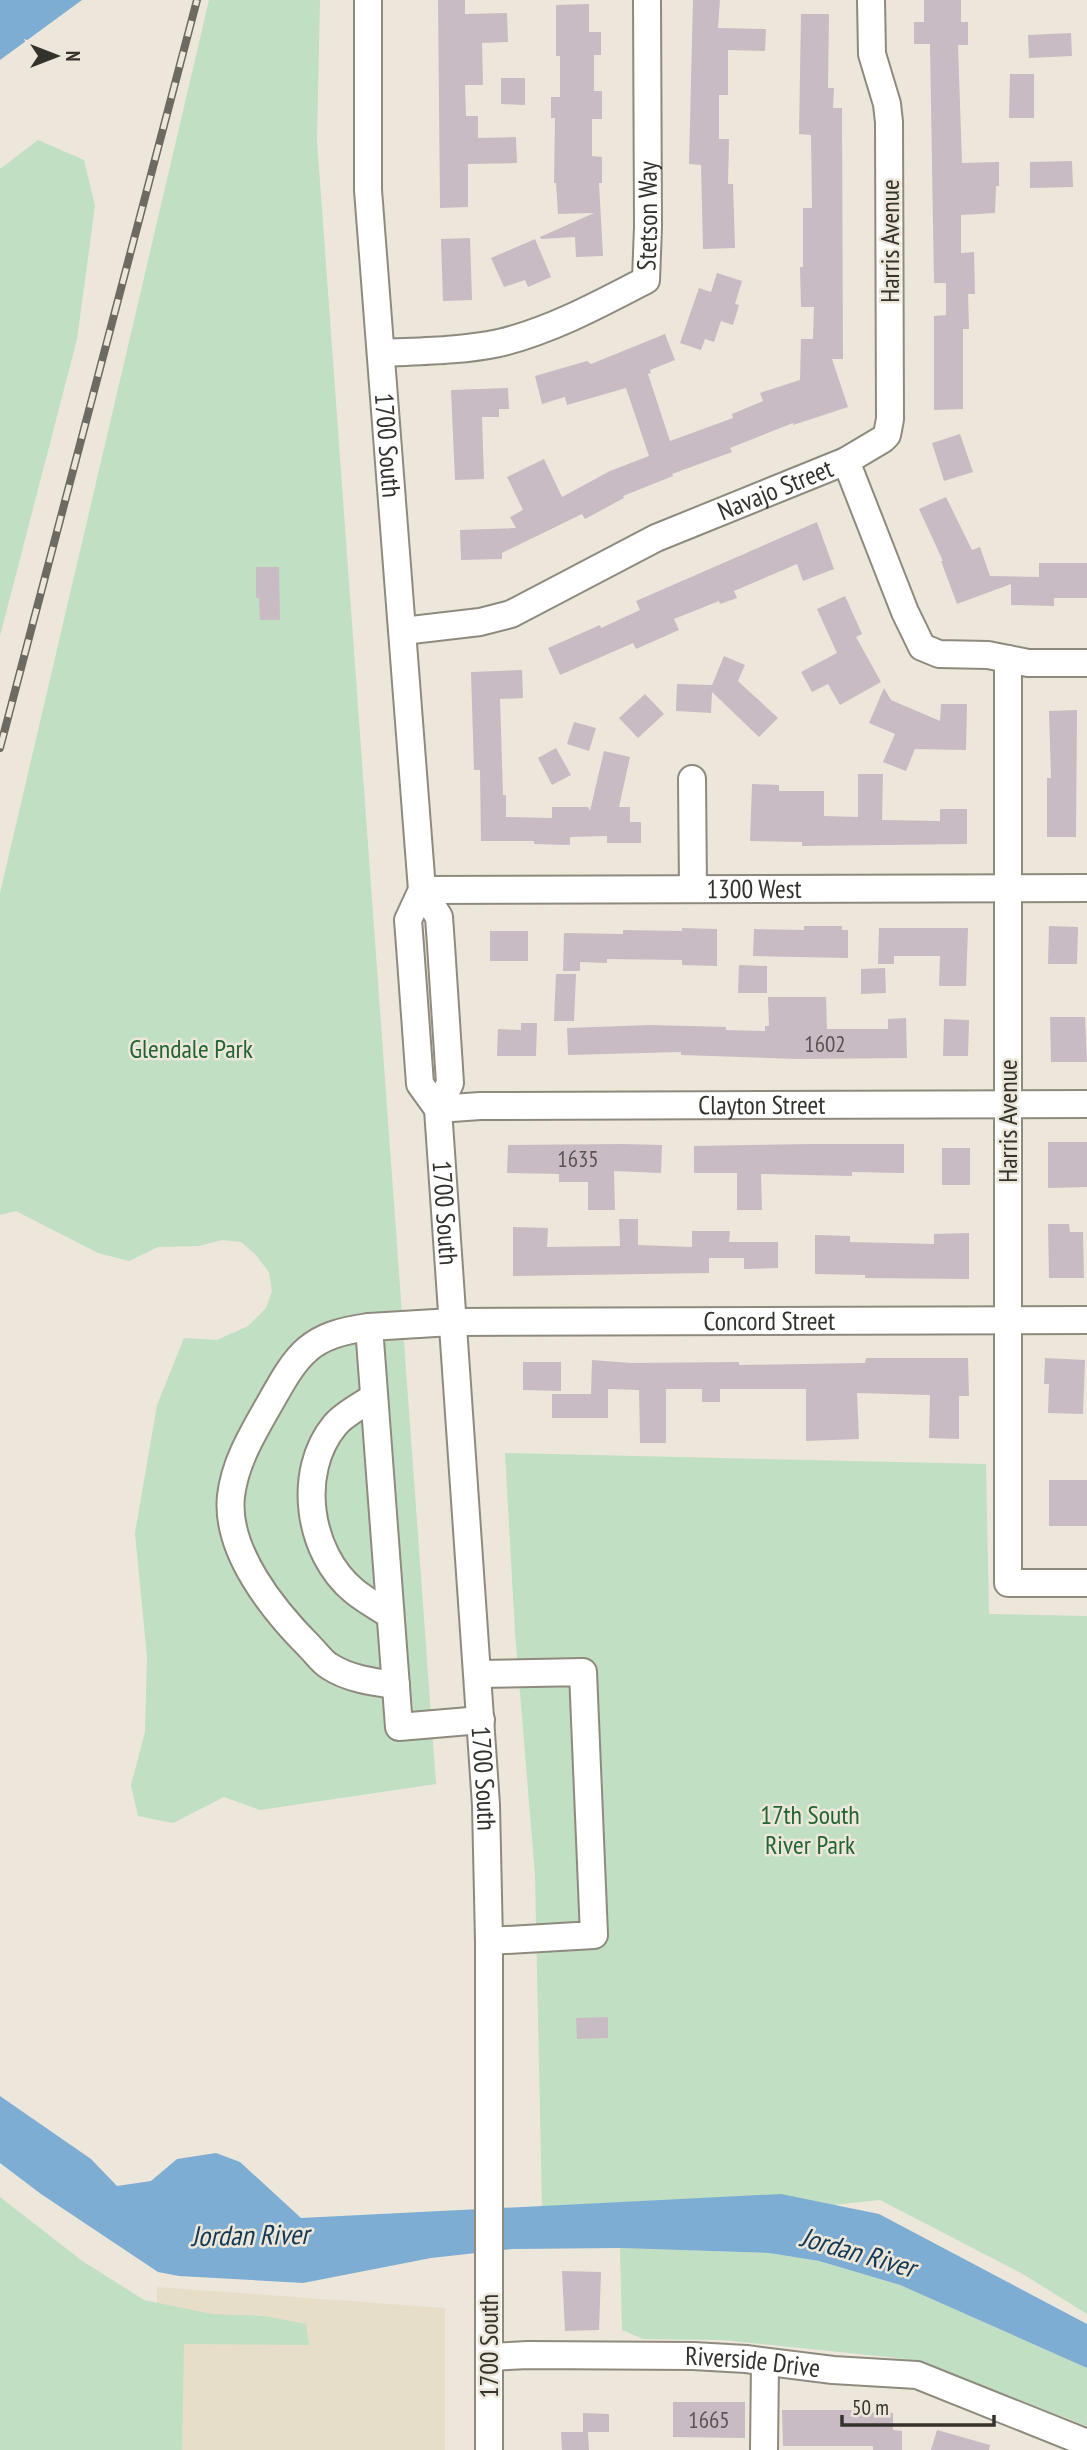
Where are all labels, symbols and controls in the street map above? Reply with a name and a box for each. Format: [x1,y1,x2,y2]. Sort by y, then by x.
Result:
north arrow [21,21,91,91]
text: N [61,51,85,61]
street label: Stetson Way [629,161,664,271]
street label: Harris Avenue [873,179,906,303]
street label: 1700 South [368,392,409,499]
street label: Navajo Street [713,451,837,527]
street label: 1300 West [706,872,802,905]
house number: 1602 [804,1029,846,1058]
park label: Glendale Park [129,1032,253,1065]
street label: Harris Avenue [991,1059,1024,1183]
street label: Clayton Street [698,1088,826,1121]
house number: 1635 [557,1144,599,1173]
street label: 1700 South [426,1159,466,1266]
street label: Concord Street [704,1304,835,1337]
street label: 1700 South [465,1725,504,1831]
park label: 17th South River Park [760,1798,860,1861]
water label: Jordan River [190,2215,313,2254]
water label: Jordan River [796,2217,924,2287]
street label: 1700 South [472,2294,505,2398]
street label: Riverside Drive [685,2339,822,2384]
scale bar [842,2384,994,2428]
text: 50 m [852,2394,889,2421]
house number: 1665 [688,2405,730,2434]

